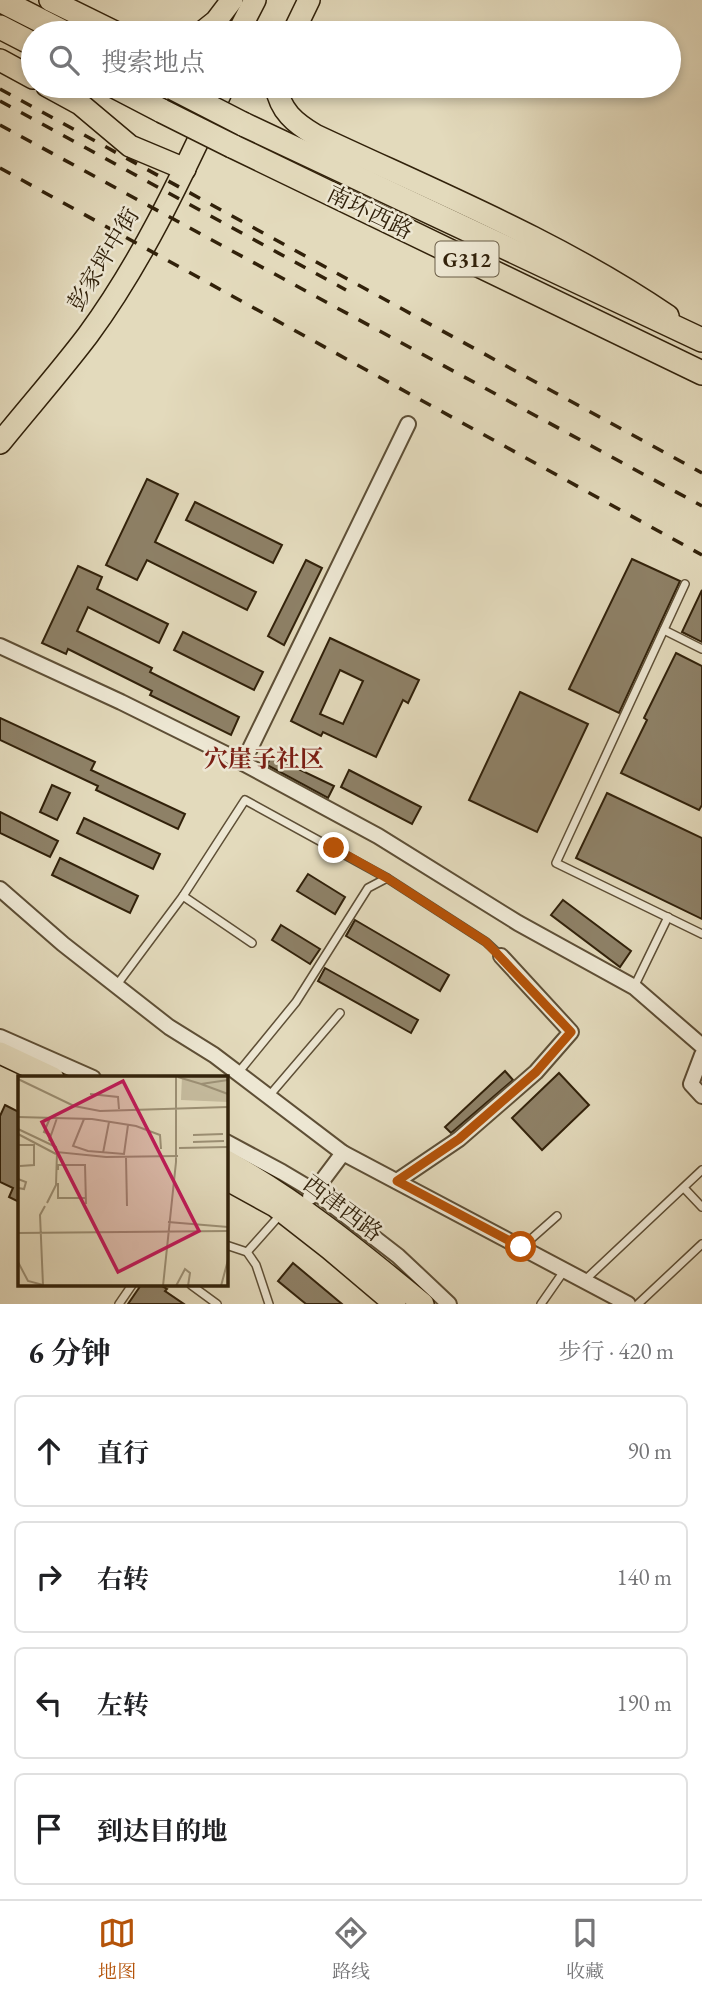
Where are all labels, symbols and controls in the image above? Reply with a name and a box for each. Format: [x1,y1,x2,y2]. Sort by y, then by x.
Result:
search box [21,21,681,98]
icon: search [45,41,83,79]
text: 搜索地点 [101,45,205,79]
street label: 南环西路 [322,178,418,246]
street label: 彭家坪中街 [61,202,145,316]
road number: G312 [435,242,498,276]
district label: 穴崖子社区 [204,743,324,774]
route end [318,832,349,863]
inset map [18,1076,228,1286]
street label: 西津西路 [297,1168,389,1248]
route start [505,1231,536,1262]
text: 6 分钟 [28,1333,111,1372]
text: 步行 · 420 m [559,1336,674,1366]
icon: ahead [30,1432,68,1470]
text: 直行 [97,1436,149,1470]
text: 90 m [627,1436,672,1466]
icon: right [30,1558,68,1596]
text: 右转 [97,1562,149,1596]
text: 140 m [616,1562,672,1592]
icon: left [30,1684,68,1722]
text: 左转 [97,1688,149,1722]
text: 190 m [616,1688,672,1718]
icon: arrive [30,1810,68,1848]
text: 到达目的地 [97,1814,227,1848]
tab: 地图 [98,1914,136,1984]
tab: 路线 [332,1914,370,1984]
tab: 收藏 [566,1914,604,1984]

